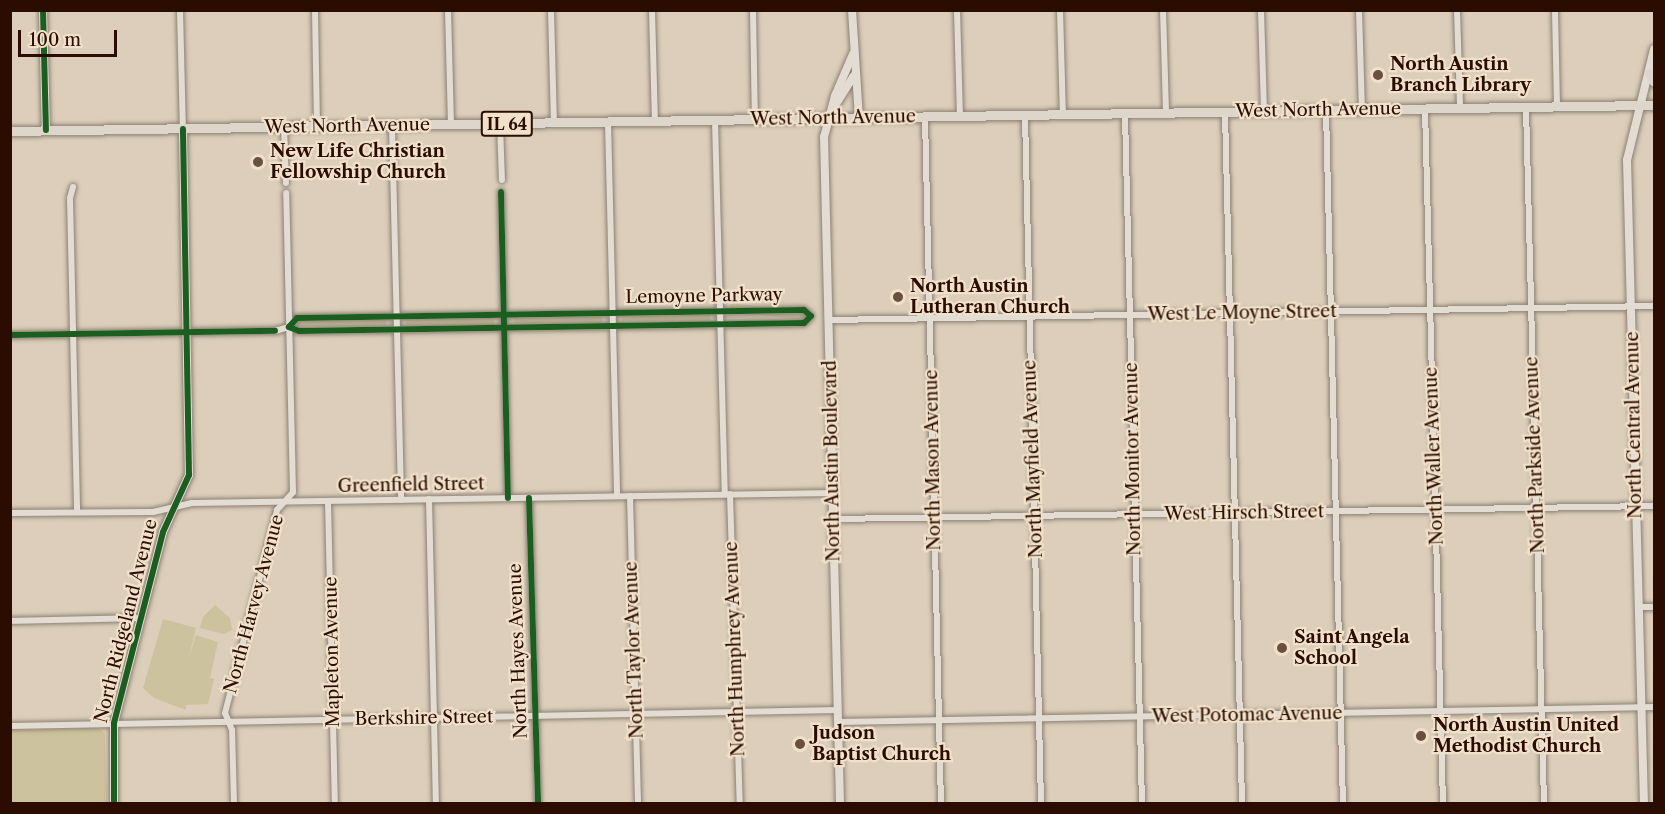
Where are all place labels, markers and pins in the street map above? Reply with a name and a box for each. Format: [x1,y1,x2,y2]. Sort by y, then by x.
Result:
place label: North Austin Branch Library [1390,54,1531,97]
marker: North Austin Branch Library [1371,68,1385,82]
place label: New Life Christian Fellowship Church [270,141,446,184]
marker: New Life Christian Fellowship Church [251,155,265,169]
place label: North Austin Lutheran Church [910,276,1070,318]
marker: North Austin Lutheran Church [891,290,905,304]
place label: Saint Angela School [1294,627,1410,670]
marker: Saint Angela School [1275,641,1289,655]
place label: North Austin United Methodist Church [1433,715,1620,758]
place label: Judson Baptist Church [812,723,951,766]
marker: North Austin United Methodist Church [1414,729,1428,743]
marker: Judson Baptist Church [793,737,807,751]

